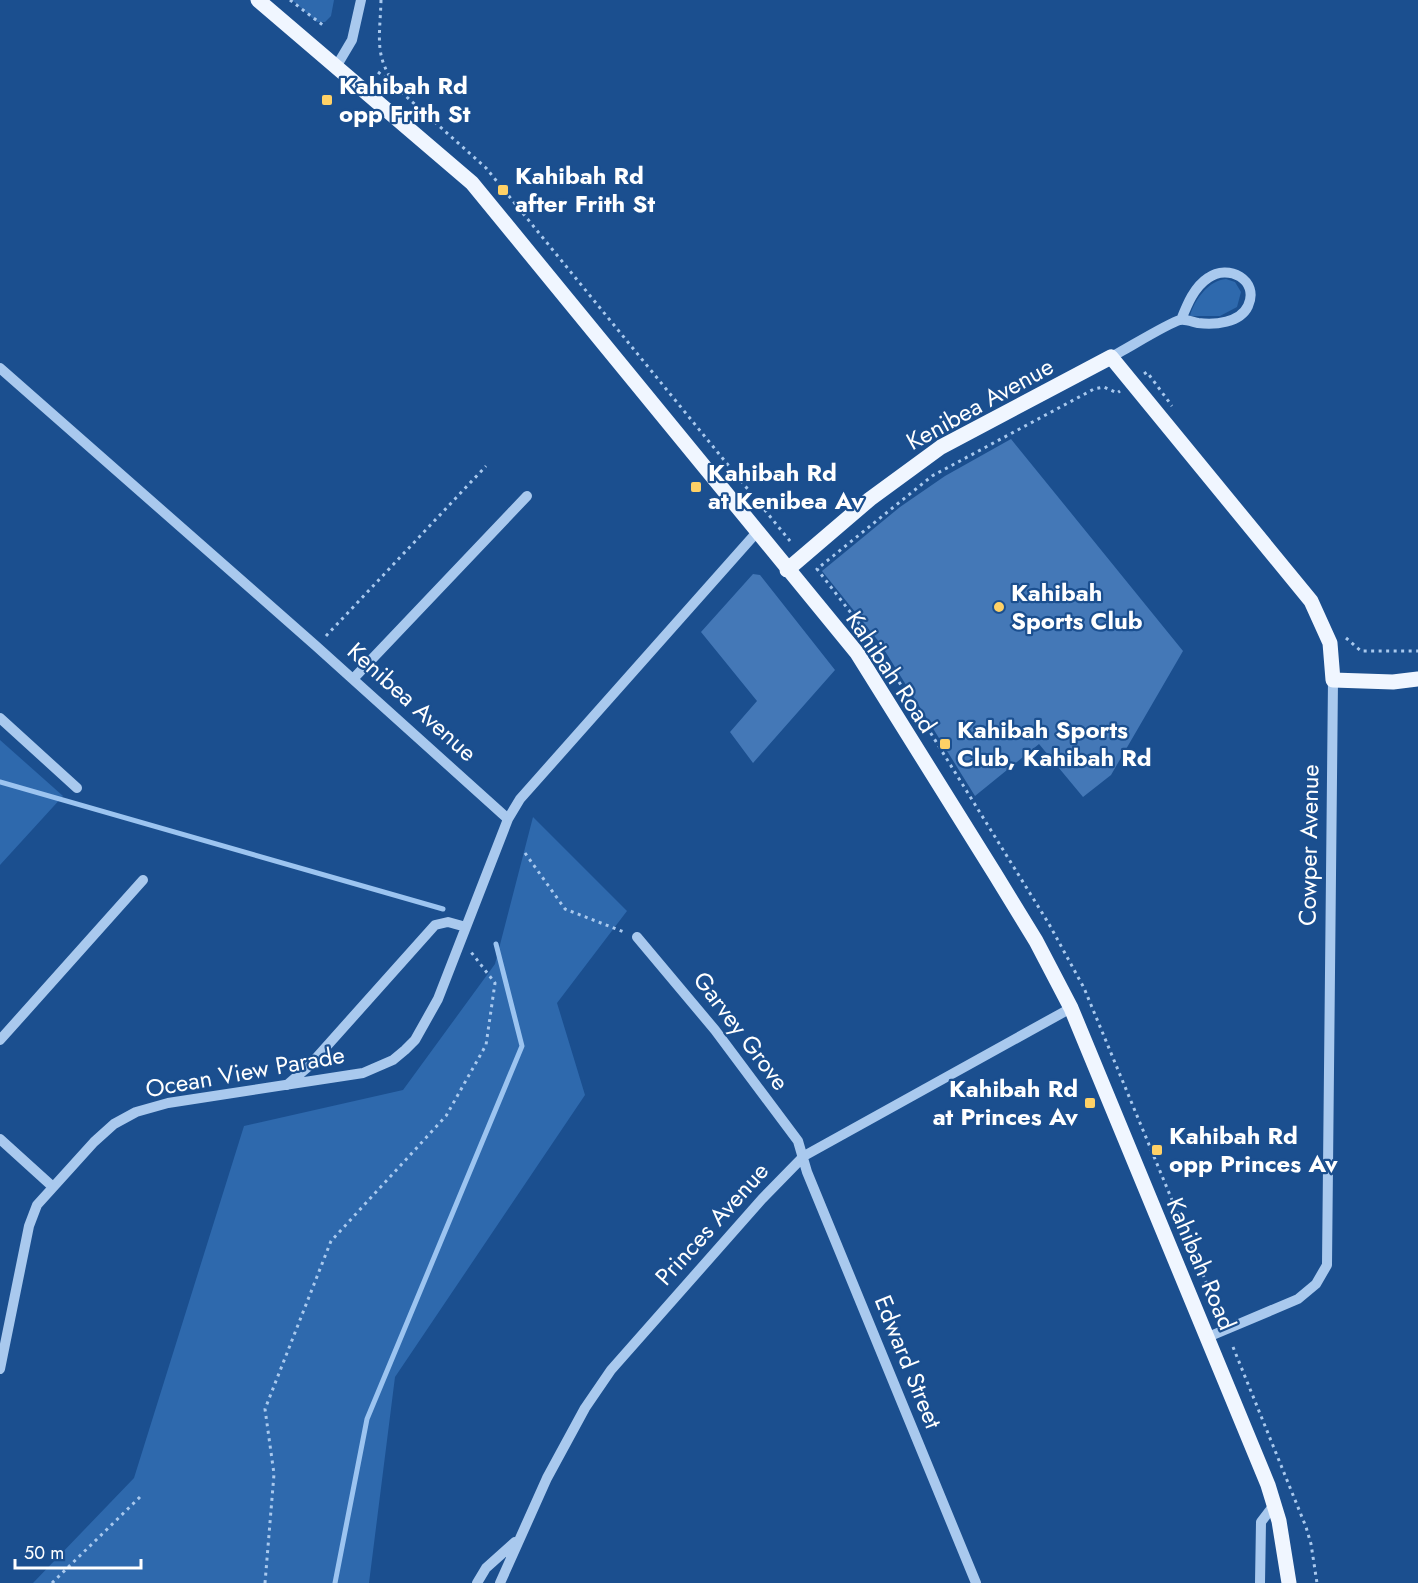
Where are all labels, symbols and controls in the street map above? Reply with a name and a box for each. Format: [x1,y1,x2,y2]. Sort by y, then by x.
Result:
place label: Kahibah Rd opp Frith St [339,68,471,131]
marker: Kahibah Rd opp Frith St [320,93,334,107]
place label: Kahibah Rd after Frith St [515,158,655,221]
marker: Kahibah Rd after Frith St [496,183,510,197]
street label: Kenibea Avenue [900,349,1060,459]
place label: Kahibah Rd at Kenibea Av [708,455,864,518]
marker: Kahibah Rd at Kenibea Av [689,480,703,494]
place label: Kahibah Sports Club [1011,575,1143,638]
marker: Kahibah Sports Club [992,600,1006,614]
street label: Kahibah Road [838,604,945,740]
street label: Kenibea Avenue [340,634,485,769]
place label: Kahibah Sports Club, Kahibah Rd [957,712,1152,775]
marker: Kahibah Sports Club, Kahibah Rd [938,737,952,751]
street label: Cowper Avenue [1290,764,1327,926]
street label: Garvey Grove [685,964,798,1097]
street label: Ocean View Parade [143,1037,347,1106]
place label: Kahibah Rd at Princes Av [933,1071,1078,1134]
marker: Kahibah Rd at Princes Av [1083,1096,1097,1110]
place label: Kahibah Rd opp Princes Av [1169,1118,1338,1181]
marker: Kahibah Rd opp Princes Av [1150,1143,1164,1157]
street label: Princes Avenue [647,1154,777,1293]
street label: Kahibah Road [1158,1192,1245,1335]
street label: Edward Street [866,1290,951,1434]
scale bar [15,1532,141,1570]
text: 50 m [24,1540,64,1566]

